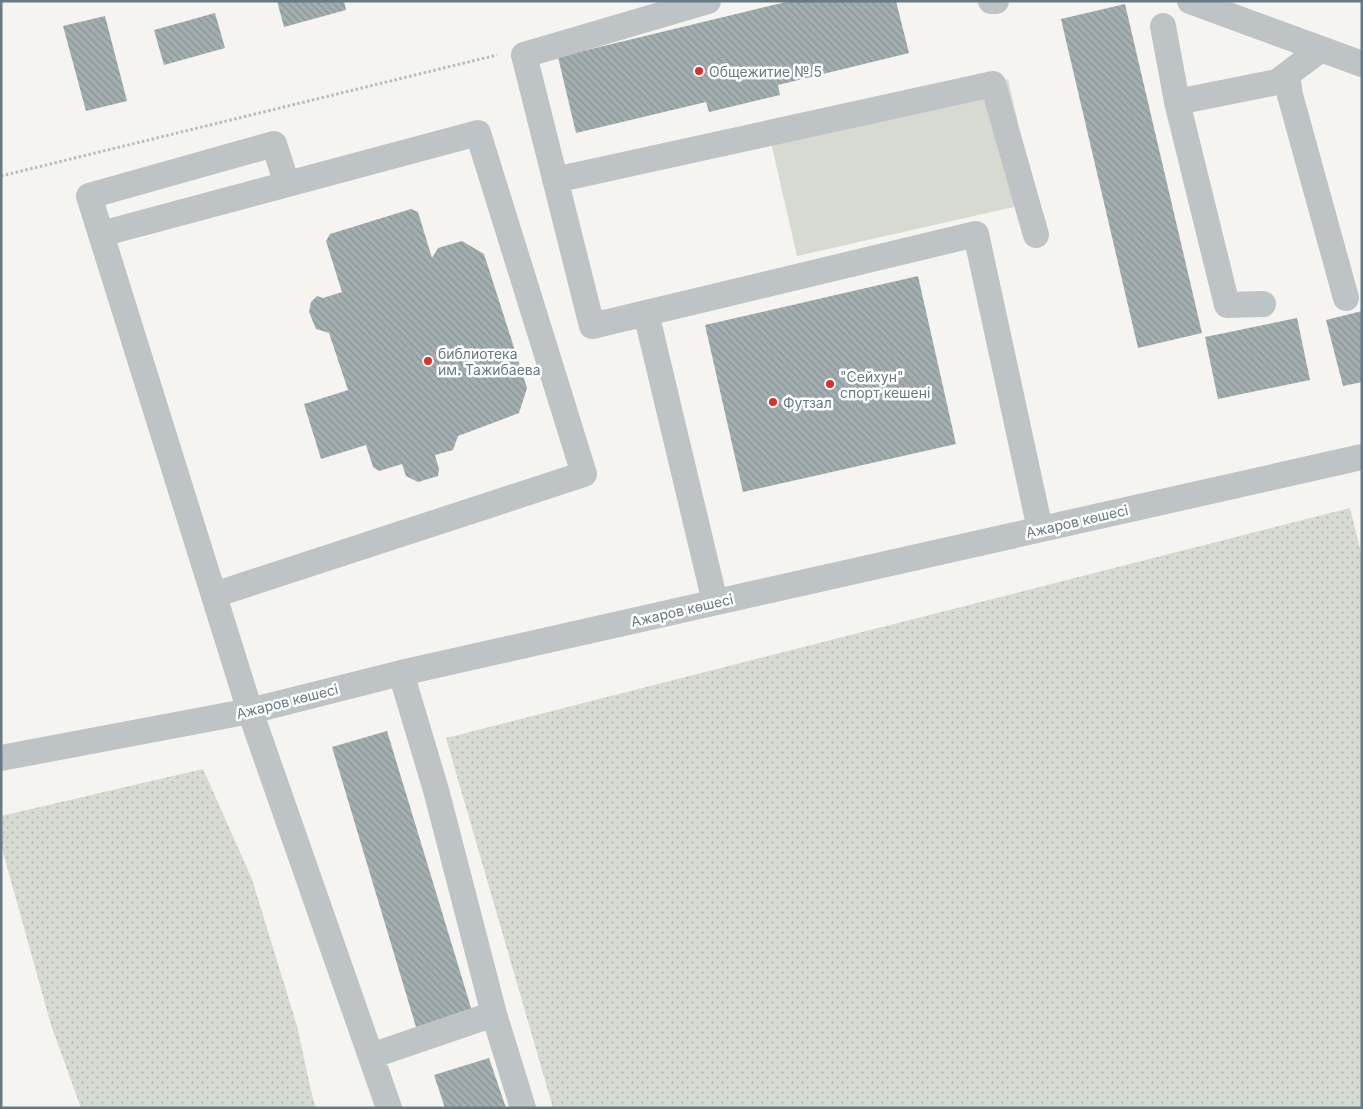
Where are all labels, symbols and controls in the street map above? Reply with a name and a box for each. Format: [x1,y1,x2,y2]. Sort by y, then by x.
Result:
place label: Общежитие № 5 [709,63,822,80]
marker: Общежитие № 5 [693,65,705,77]
place label: библиотека им. Тажибаева [438,345,541,378]
marker: библиотека им. Тажибаева [422,355,434,367]
place label: "Сейхун" спорт кешені [840,368,930,401]
marker: "Сейхун" спорт кешені [824,378,836,390]
place label: Футзал [783,394,832,411]
marker: Футзал [767,396,779,408]
street label: Ажаров көшесі [1024,501,1130,541]
street label: Ажаров көшесі [629,590,735,630]
street label: Ажаров көшесі [234,680,340,722]

